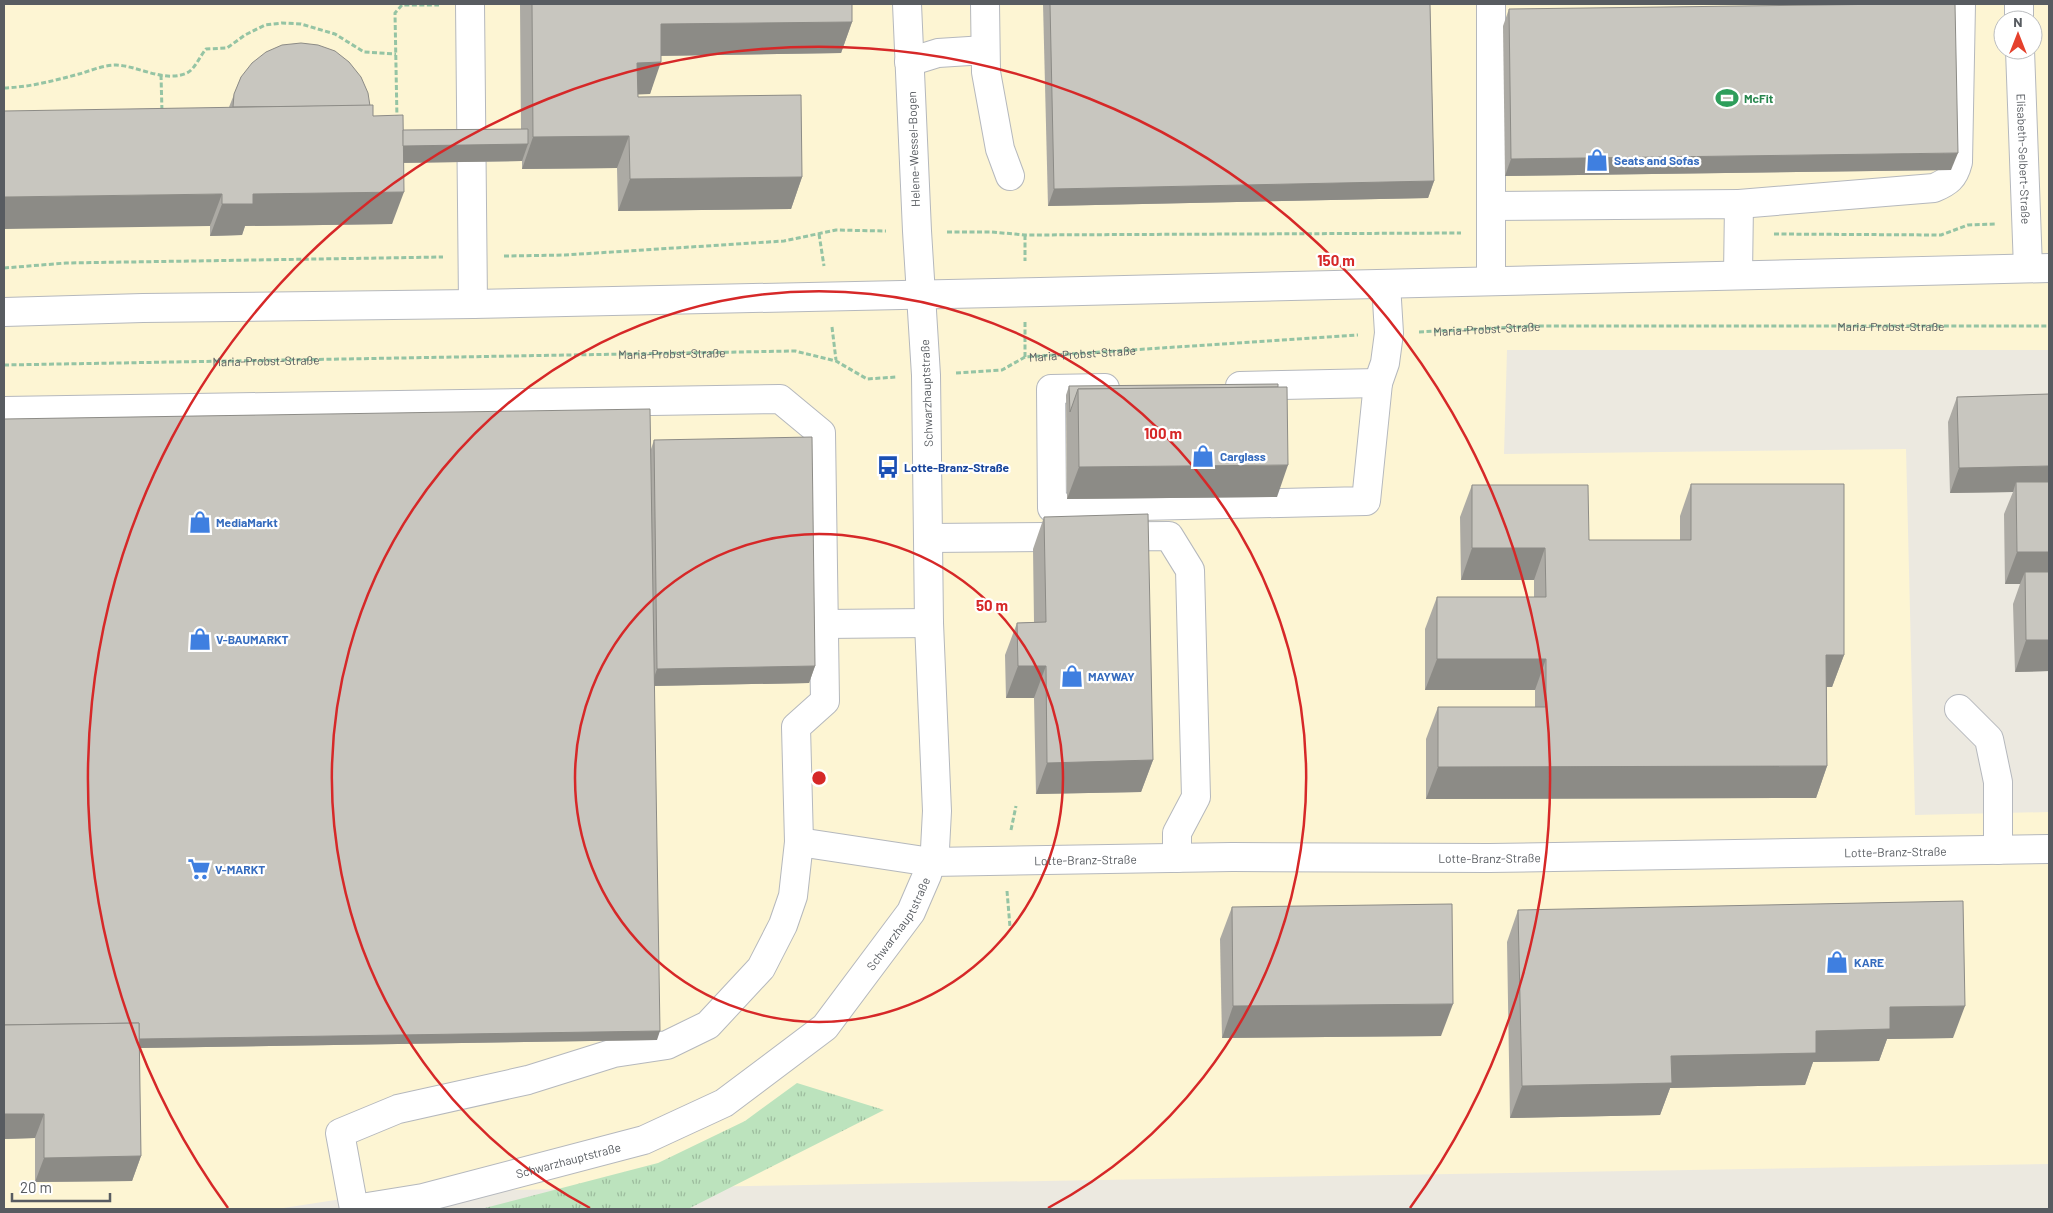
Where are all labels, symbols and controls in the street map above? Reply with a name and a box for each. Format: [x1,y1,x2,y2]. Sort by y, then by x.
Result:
north arrow [1993,10,2043,60]
text: N [2013,13,2023,30]
sports icon: McFit [1714,85,1740,111]
street label: Helene-Wessel-Bogen [904,91,922,207]
place label: McFit [1744,91,1774,105]
street label: Elisabeth-Selbert-Straße [2015,93,2033,225]
shop icon: Seats and Sofas [1584,147,1610,173]
place label: Seats and Sofas [1614,153,1699,167]
text: 150 m [1317,251,1355,269]
street label: Maria-Probst-Straße [1433,319,1540,338]
street label: Maria-Probst-Straße [1837,319,1944,333]
street label: Schwarzhauptstraße [917,339,935,447]
street label: Maria-Probst-Straße [1028,343,1136,364]
street label: Maria-Probst-Straße [618,345,726,361]
street label: Maria-Probst-Straße [212,352,320,368]
text: 100 m [1144,424,1182,442]
shop icon: Carglass [1190,443,1216,469]
place label: Carglass [1220,449,1266,463]
bus stop icon: Lotte-Branz-Straße [875,454,901,480]
place label: Lotte-Branz-Straße [904,460,1010,474]
shop icon: MediaMarkt [187,509,213,535]
place label: MediaMarkt [216,515,278,529]
text: 50 m [976,596,1008,614]
shop icon: V-BAUMARKT [187,626,213,652]
place label: V-BAUMARKT [216,632,289,646]
shop icon: MAYWAY [1059,663,1085,689]
place label: MAYWAY [1088,669,1135,683]
centre of rings [810,769,828,787]
street label: Lotte-Branz-Straße [1844,844,1947,859]
street label: Lotte-Branz-Straße [1438,850,1541,865]
street label: Lotte-Branz-Straße [1034,852,1137,867]
supermarket icon: V-MARKT [186,856,212,882]
place label: V-MARKT [215,862,265,876]
street label: Schwarzhauptstraße [863,875,932,973]
shop icon: KARE [1824,949,1850,975]
place label: KARE [1854,955,1884,969]
street label: Schwarzhauptstraße [514,1139,622,1180]
scale bar [12,1170,110,1202]
text: 20 m [20,1178,52,1196]

